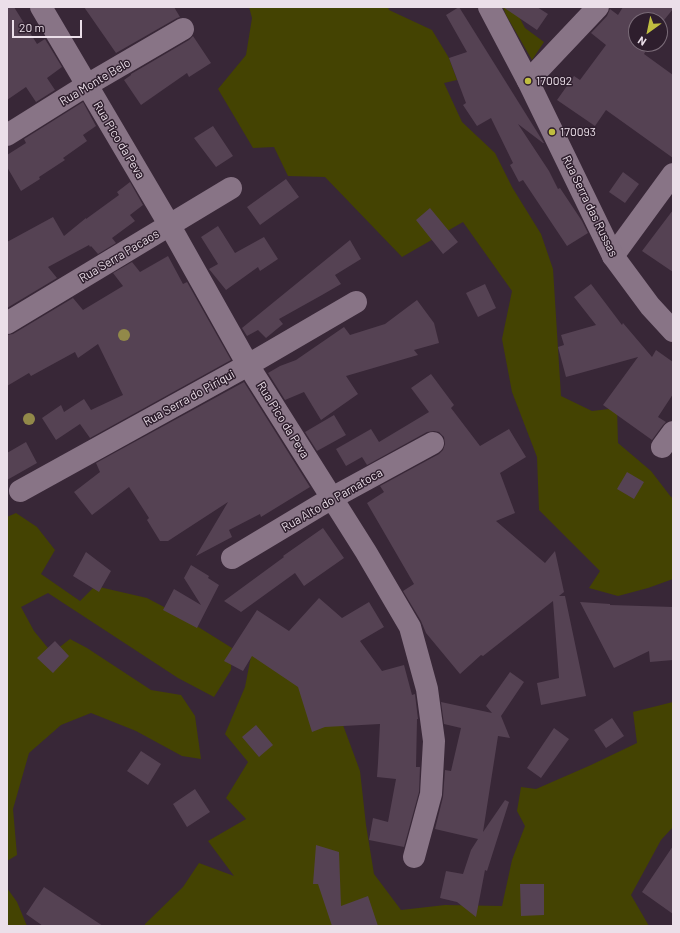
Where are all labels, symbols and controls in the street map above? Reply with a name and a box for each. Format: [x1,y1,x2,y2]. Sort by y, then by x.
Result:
scale bar [14,12,84,38]
north arrow [628,12,668,52]
text: 20 m [19,20,45,34]
text: N [635,34,648,49]
street label: Rua Monte Belo [57,55,133,109]
place label: 170092 [536,74,572,88]
marker: 170092 [523,76,533,86]
street label: Rua Pico da Peva [90,99,148,181]
place label: 170093 [560,125,596,139]
marker: 170093 [547,127,557,137]
street label: Rua Serra das Russas [559,153,621,259]
street label: Rua Serra Pacaos [76,226,162,286]
street label: Rua Serra do Piriqui [141,367,237,429]
street label: Rua Pico da Peva [254,379,312,461]
street label: Rua Alto do Parnatoca [279,465,385,535]

